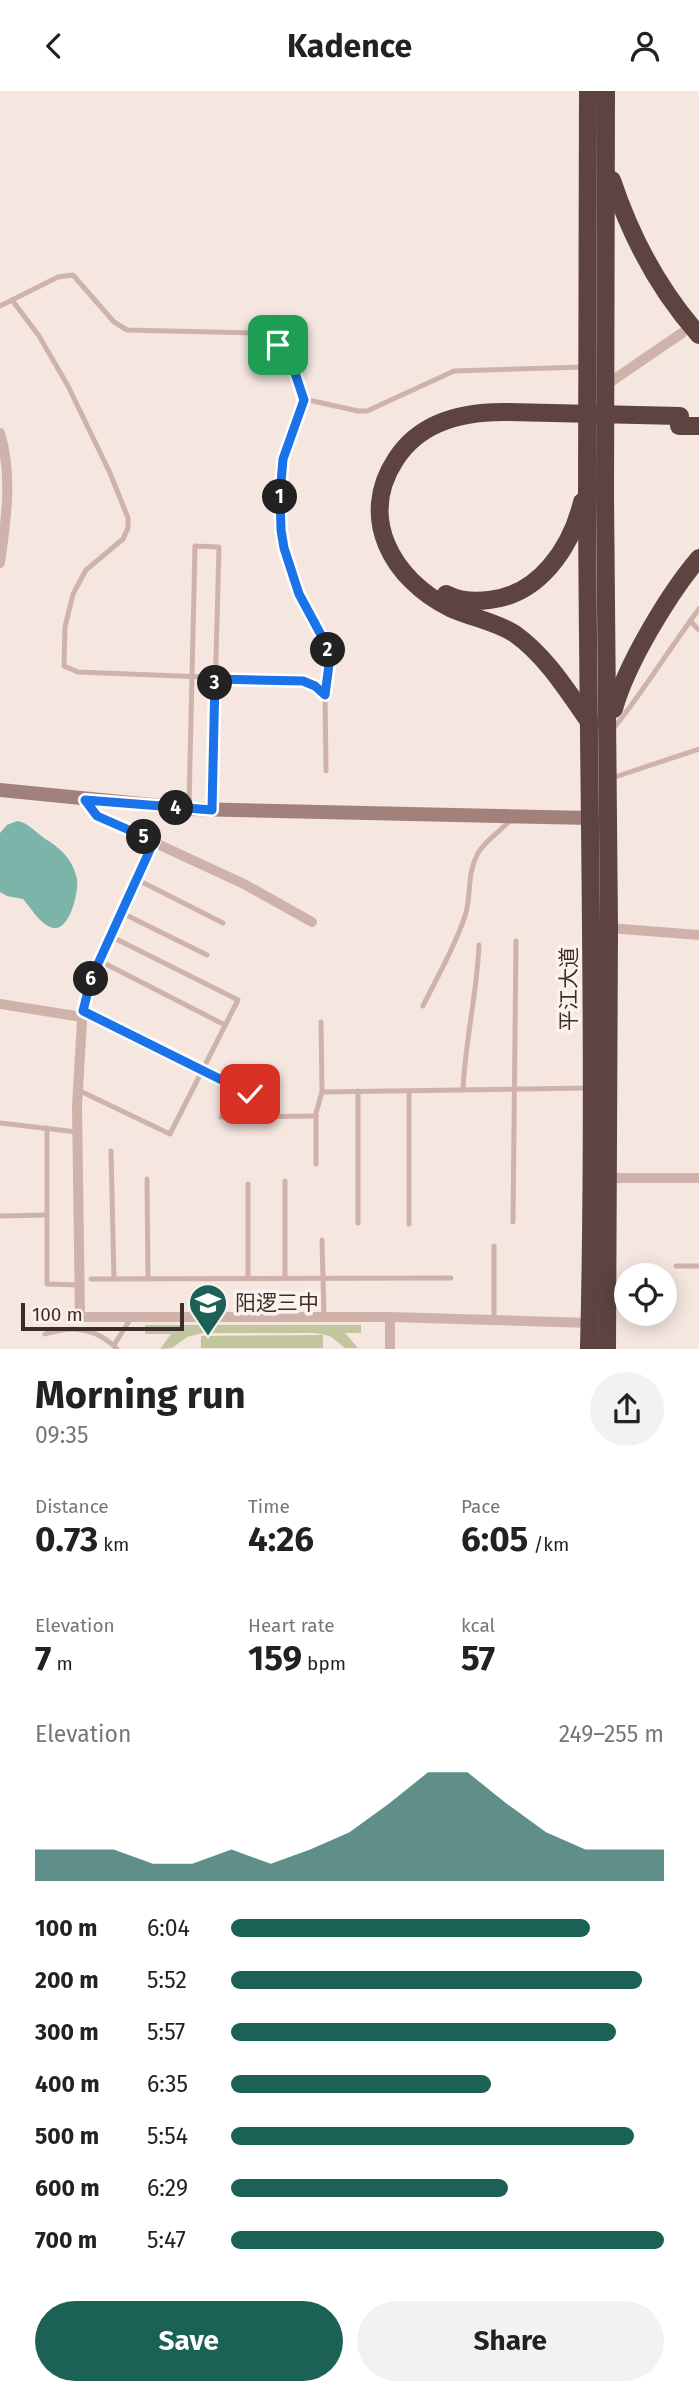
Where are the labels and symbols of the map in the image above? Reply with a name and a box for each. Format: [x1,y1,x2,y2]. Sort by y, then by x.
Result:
pin [248,315,308,375]
pin: 1 [262,479,298,515]
pin: 2 [310,633,346,667]
pin: 3 [198,665,232,701]
pin: 4 [158,791,194,825]
pin: 5 [127,819,162,855]
street label: 平江大道 [556,947,582,1031]
pin: 6 [74,961,108,997]
pin [220,1064,280,1124]
school or university icon: 阳逻三中 [187,1282,229,1337]
place label: 阳逻三中 [235,1290,319,1316]
scale bar [21,1300,184,1331]

